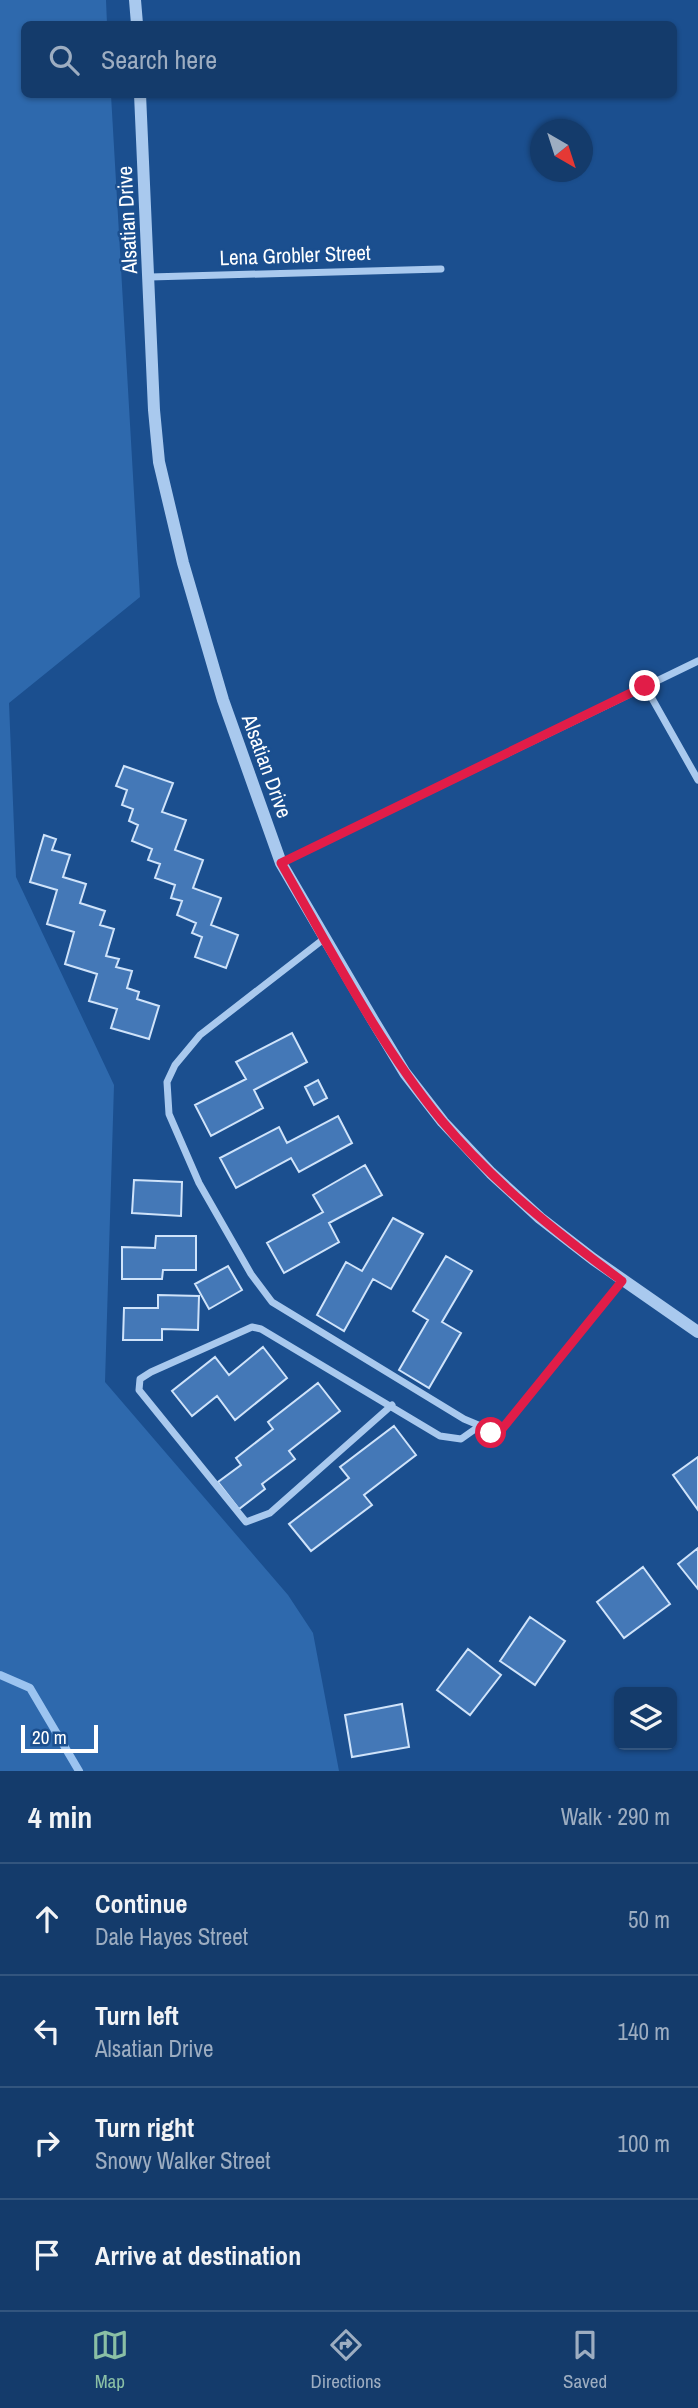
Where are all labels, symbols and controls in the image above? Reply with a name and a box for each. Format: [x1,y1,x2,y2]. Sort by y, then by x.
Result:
search box [21,21,677,98]
icon: search [45,41,83,79]
text: Search here [101,42,217,77]
north arrow [530,119,593,182]
street label: Alsatian Drive [110,165,144,276]
street label: Lena Grobler Street [219,238,371,272]
route end [629,670,660,701]
street label: Alsatian Drive [235,709,299,822]
route start [475,1417,506,1448]
map controls [614,1687,677,1750]
button: layers [614,1687,677,1750]
scale bar [21,1722,98,1754]
text: 20 m [32,1724,67,1750]
text: 4 min [28,1797,92,1837]
text: Walk · 290 m [561,1801,670,1832]
text: Continue [95,1886,187,1921]
icon: ahead [28,1900,66,1938]
text: 50 m [628,1904,670,1935]
text: Dale Hayes Street [95,1921,248,1952]
text: Turn left [95,1998,179,2033]
icon: left [28,2012,66,2050]
text: 140 m [618,2016,670,2047]
text: Alsatian Drive [95,2033,213,2064]
text: Turn right [95,2110,194,2145]
icon: right [28,2124,66,2162]
text: 100 m [618,2128,670,2159]
text: Snowy Walker Street [95,2145,270,2176]
icon: arrive [28,2236,66,2274]
text: Arrive at destination [95,2238,301,2273]
tab: Map [91,2326,129,2394]
tab: Directions [310,2326,381,2394]
tab: Saved [563,2326,607,2394]

